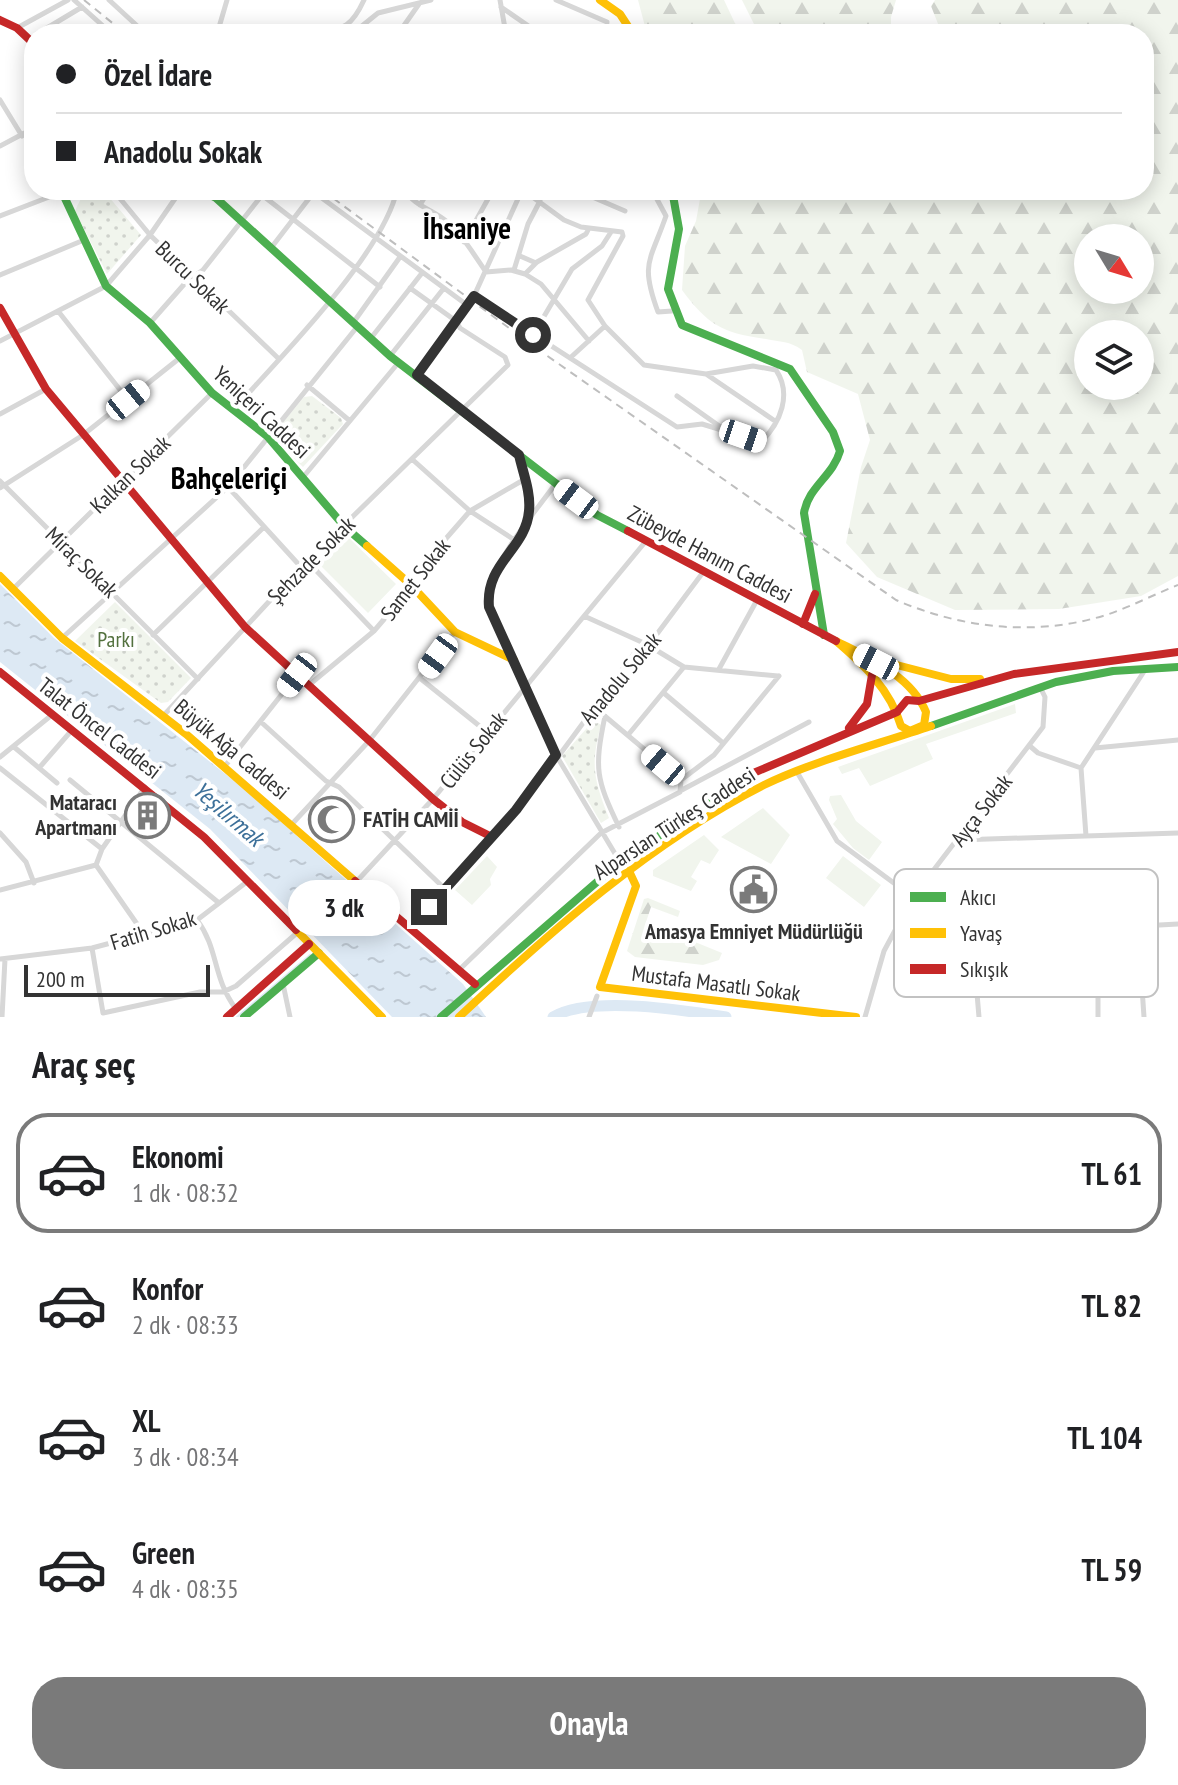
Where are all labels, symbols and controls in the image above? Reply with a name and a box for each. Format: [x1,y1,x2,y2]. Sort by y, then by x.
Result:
text: Özel İdare [104,55,212,94]
text: Anadolu Sokak [104,132,262,171]
district label: İhsaniye [423,208,511,247]
north arrow [1074,224,1154,304]
map controls [1074,224,1154,400]
street label: Burcu Sokak [150,235,236,320]
route start [515,317,551,353]
button: layers [1074,320,1154,400]
street label: Yeniçeri Caddesi [208,360,316,464]
car [102,376,154,424]
car [716,417,770,455]
street label: Kalkan Sokak [84,429,176,519]
district label: Bahçeleriçi [171,458,287,497]
car [550,475,602,523]
street label: Zübeyde Hanım Caddesi [623,499,797,609]
street label: Şehzade Sokak [261,510,361,610]
street label: Miraç Sokak [40,520,125,604]
street label: Samet Sokak [374,532,456,626]
park label: Parkı [97,625,135,653]
street label: Anadolu Sokak [573,626,667,730]
car [414,630,462,682]
car [849,640,903,684]
car [273,649,321,701]
street label: Talat Öncel Caddesi [33,671,167,785]
street label: Büyük Ağa Caddesi [169,693,295,805]
street label: Cülüs Sokak [433,705,513,794]
car [637,740,689,790]
street label: Alparslan Türkeş Caddesi [588,760,760,886]
street label: Ayça Sokak [944,768,1018,852]
water label: Yeşilırmak [186,774,272,855]
place label: Mataracı Apartmanı [34,788,117,841]
building icon: Mataracı Apartmanı [124,791,172,839]
mosque icon: FATİH CAMİİ [308,795,356,843]
place label: FATİH CAMİİ [363,805,459,833]
public building icon: Amasya Emniyet Müdürlüğü [730,866,778,914]
legend [894,869,1158,997]
callout: 3 dk [289,879,401,935]
text: Akıcı [960,883,996,911]
route end [411,889,447,925]
text: 3 dk [324,891,364,924]
street label: Fatih Sokak [107,904,200,956]
place label: Amasya Emniyet Müdürlüğü [644,917,863,945]
text: Yavaş [960,919,1002,947]
text: Sıkışık [960,955,1009,983]
street label: Mustafa Masatlı Sokak [630,959,802,1007]
scale bar [24,961,210,997]
text: 200 m [36,965,85,993]
text: Araç seç [32,1041,135,1088]
icon: car [36,1137,108,1209]
text: Ekonomi [132,1137,224,1176]
text: TL 61 [1082,1154,1142,1193]
text: 1 dk · 08:32 [132,1176,239,1209]
icon: car [36,1269,108,1341]
text: Konfor [132,1269,203,1308]
text: TL 82 [1082,1286,1142,1325]
text: 2 dk · 08:33 [132,1308,239,1341]
icon: car [36,1401,108,1473]
text: XL [132,1401,161,1440]
text: TL 104 [1067,1418,1142,1457]
text: 3 dk · 08:34 [132,1440,239,1473]
icon: car [36,1533,108,1605]
text: Green [132,1533,195,1572]
text: TL 59 [1082,1550,1142,1589]
text: 4 dk · 08:35 [132,1572,239,1605]
button: Onayla [32,1677,1146,1769]

